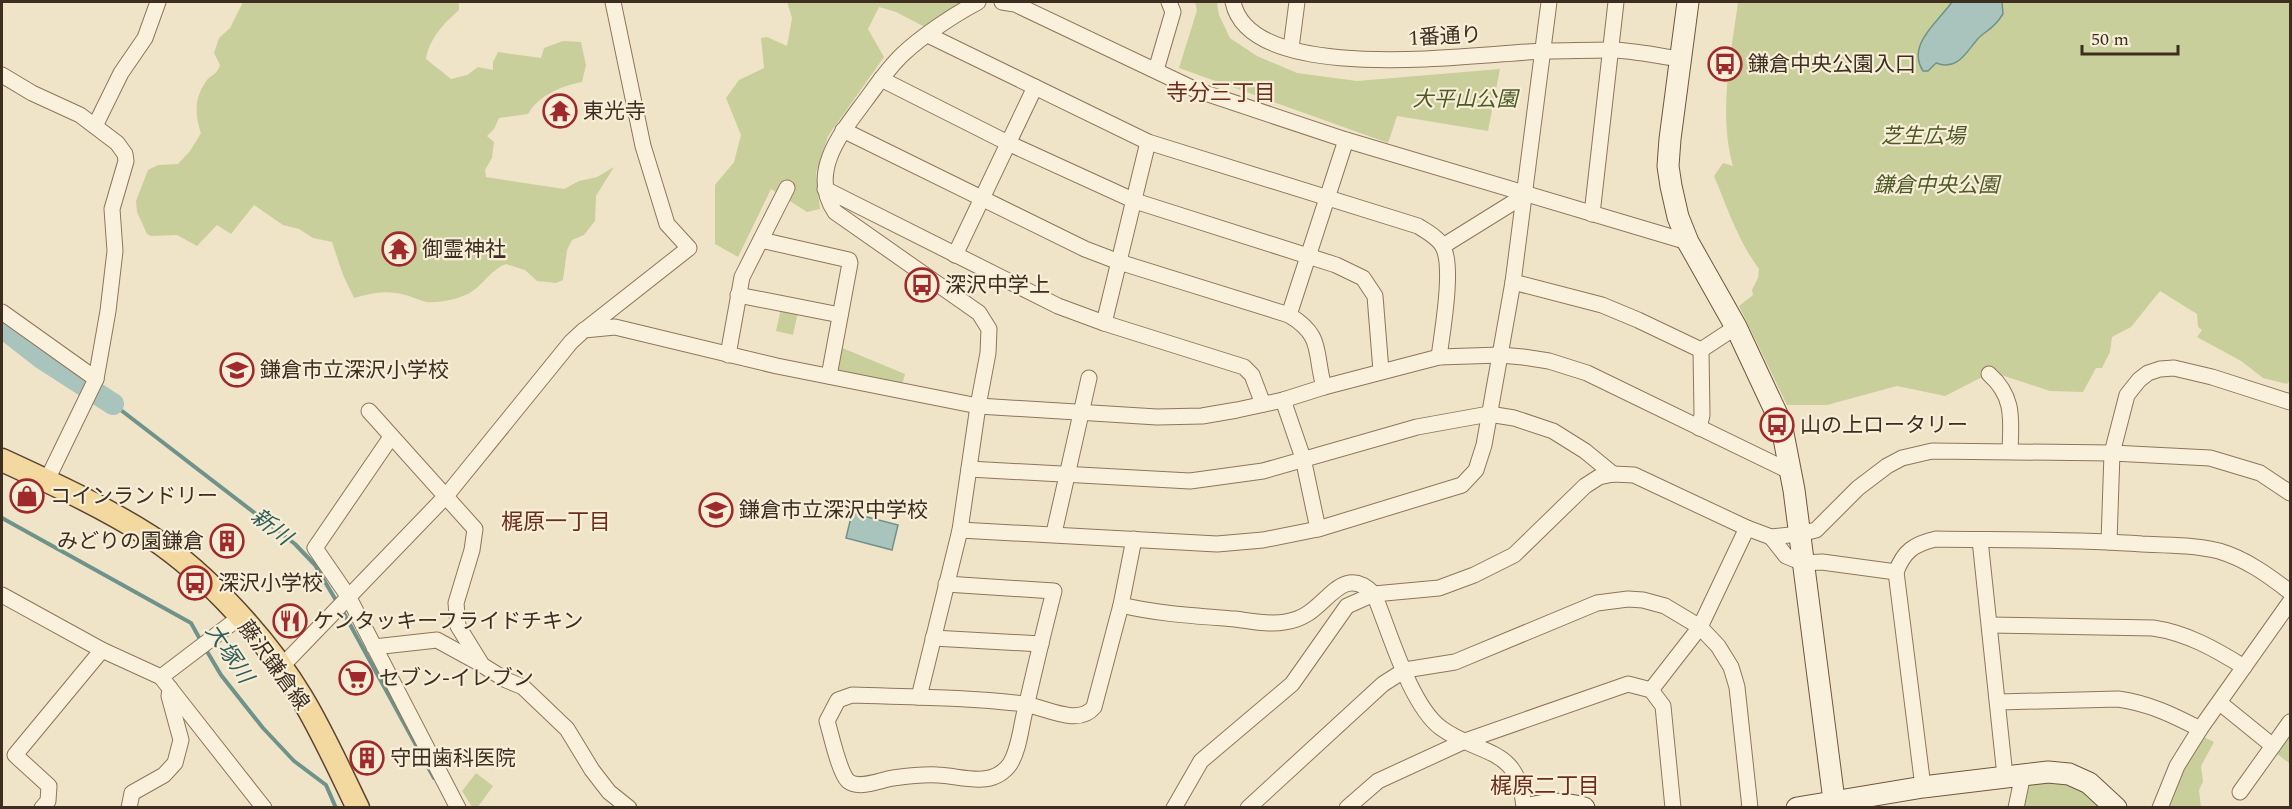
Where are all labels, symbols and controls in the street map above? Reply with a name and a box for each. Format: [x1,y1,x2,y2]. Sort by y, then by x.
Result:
scale bar [2082,18,2178,56]
street label: 1番通り [1408,19,1483,55]
text: 50 m [2091,26,2129,53]
bus stop icon: 鎌倉中央公園入口 [1707,46,1743,82]
place label: 鎌倉中央公園入口 [1748,49,1916,81]
district label: 寺分三丁目 [1166,77,1276,110]
park label: 大平山公園 [1413,84,1520,116]
temple icon: 東光寺 [542,93,578,129]
place label: 東光寺 [583,96,646,128]
park label: 芝生広場 [1881,121,1967,153]
park label: 鎌倉中央公園 [1873,170,2002,202]
temple icon: 御霊神社 [381,231,417,267]
place label: 御霊神社 [422,234,506,266]
bus stop icon: 深沢中学上 [904,267,940,303]
place label: 深沢中学上 [945,270,1050,302]
school or university icon: 鎌倉市立深沢小学校 [219,352,255,388]
place label: 鎌倉市立深沢小学校 [260,355,449,387]
bus stop icon: 山の上ロータリー [1759,407,1795,443]
place label: 山の上ロータリー [1800,410,1968,442]
shop icon: コインランドリー [9,478,45,514]
place label: コインランドリー [50,481,218,513]
school or university icon: 鎌倉市立深沢中学校 [698,492,734,528]
place label: 鎌倉市立深沢中学校 [739,495,928,527]
water label: 新川 [244,501,300,555]
district label: 梶原一丁目 [501,506,611,539]
building icon: みどりの園鎌倉 [209,523,245,559]
place label: みどりの園鎌倉 [57,526,204,558]
bus stop icon: 深沢小学校 [177,565,213,601]
place label: 深沢小学校 [218,568,323,600]
restaurant icon: ケンタッキーフライドチキン [272,603,308,639]
place label: ケンタッキーフライドチキン [313,606,583,638]
street label: 藤沢鎌倉線 [229,614,317,717]
water label: 大塚川 [197,617,262,692]
supermarket icon: セブン-イレブン [338,660,374,696]
place label: セブン-イレブン [379,663,534,695]
building icon: 守田歯科医院 [349,740,385,776]
place label: 守田歯科医院 [390,743,516,775]
district label: 梶原二丁目 [1490,770,1600,803]

